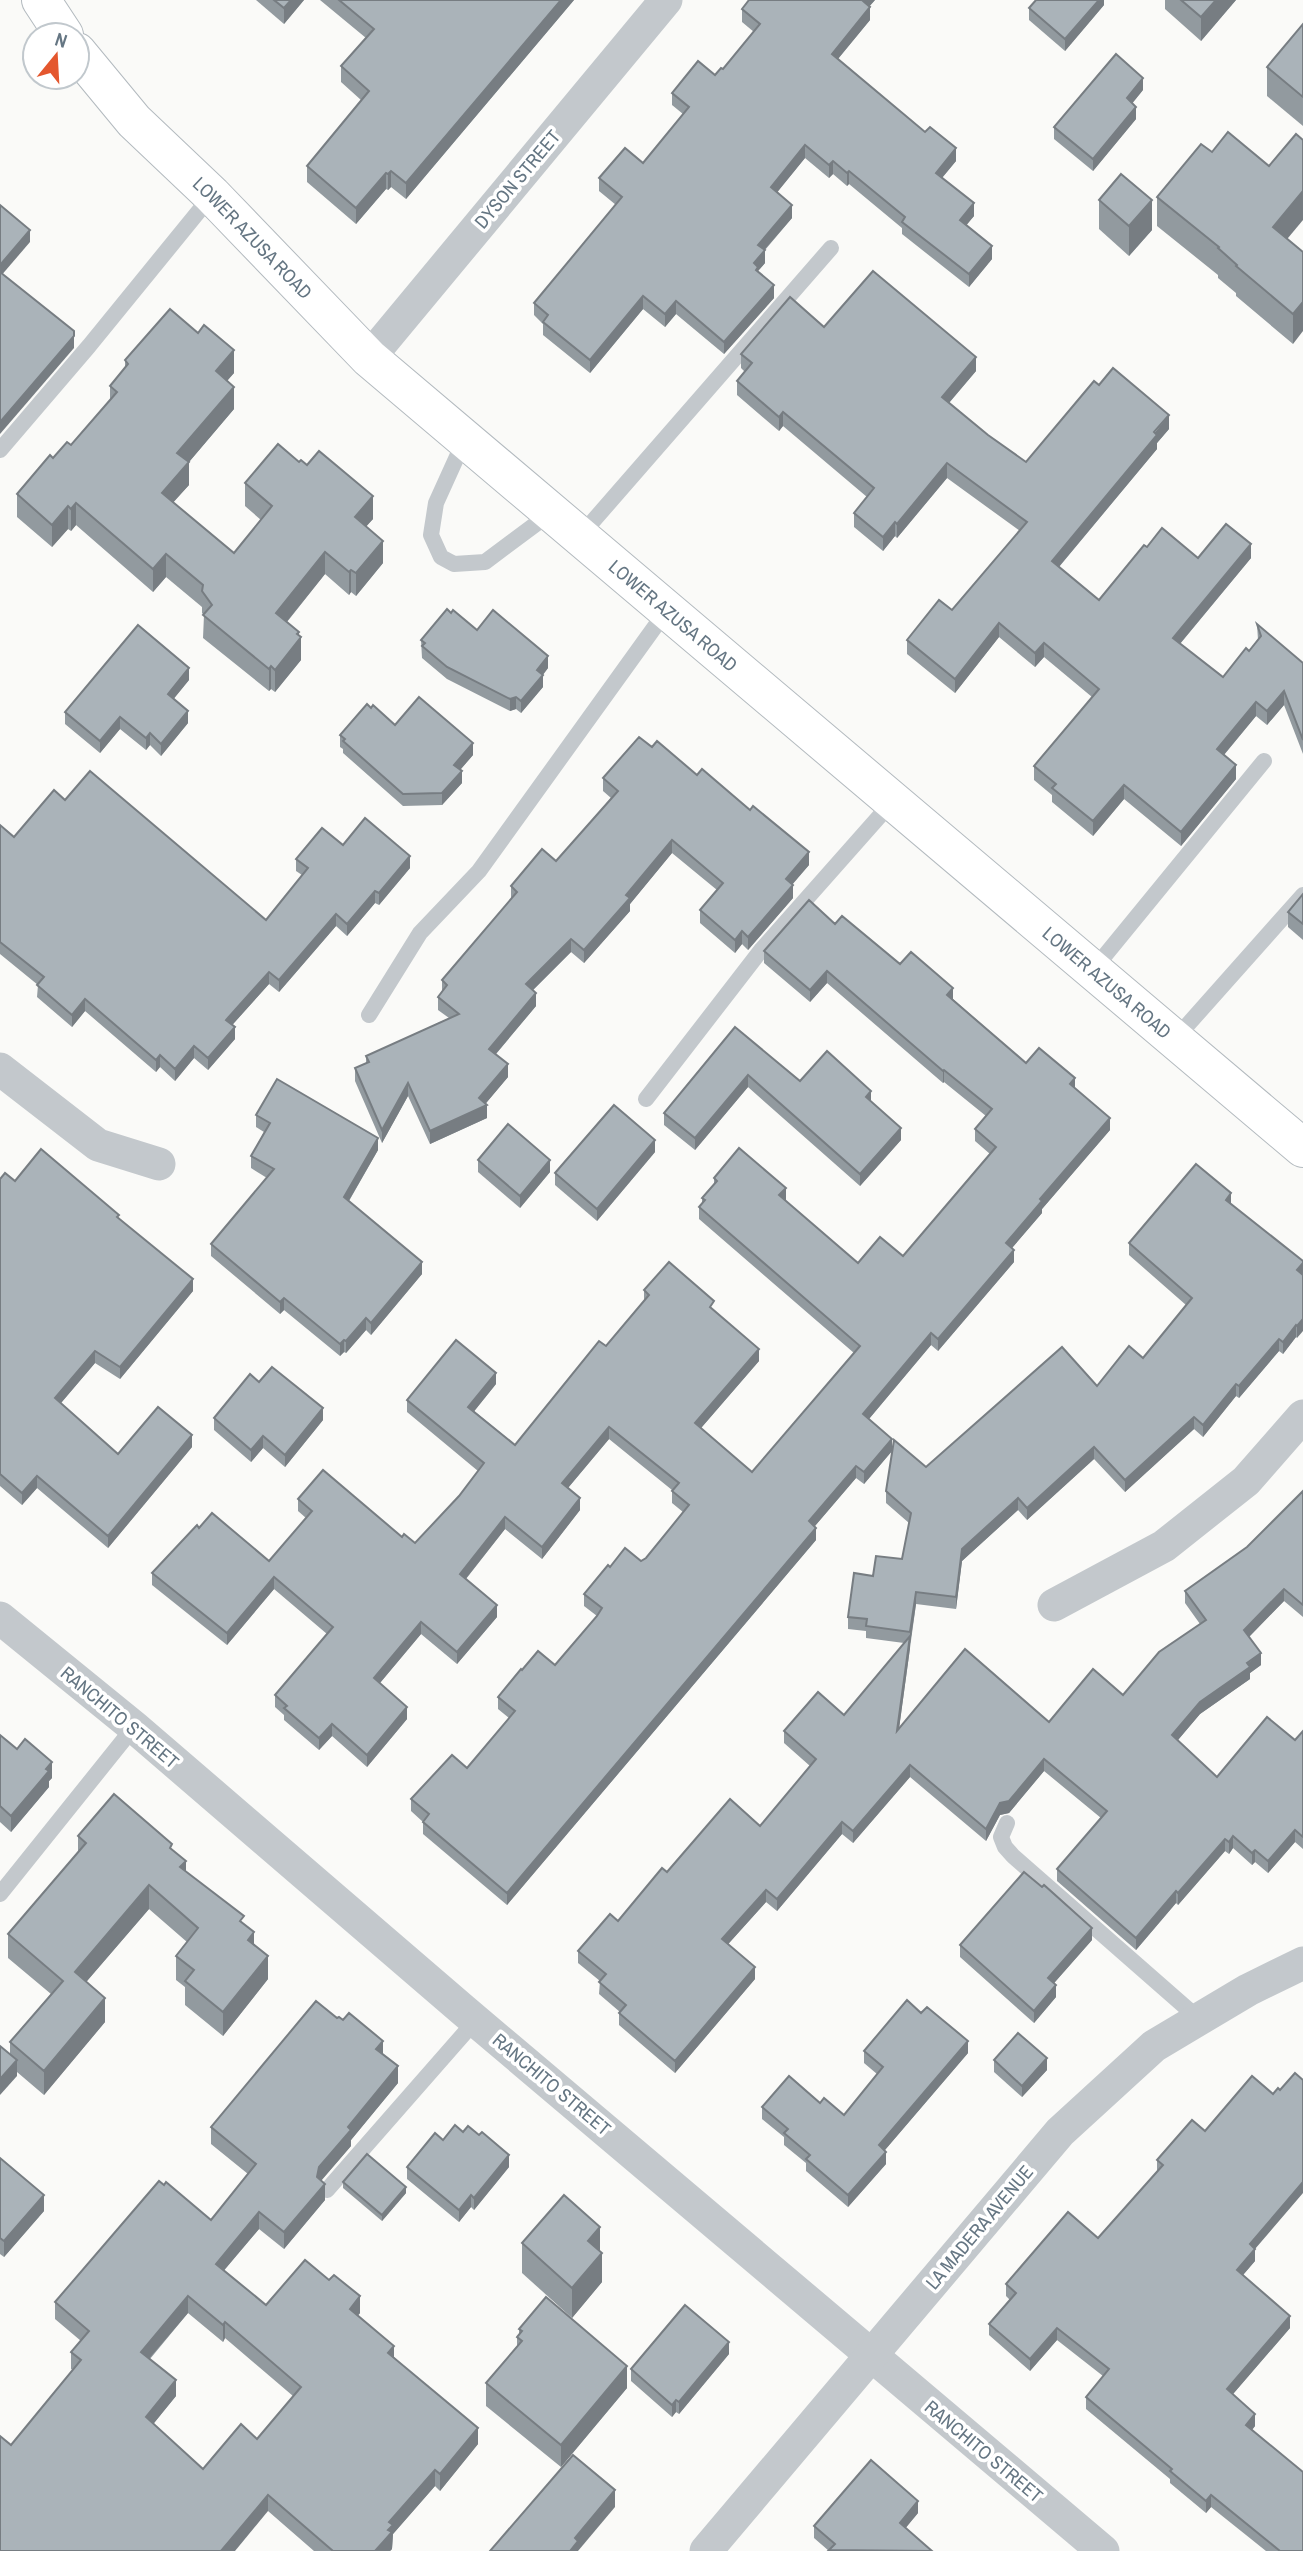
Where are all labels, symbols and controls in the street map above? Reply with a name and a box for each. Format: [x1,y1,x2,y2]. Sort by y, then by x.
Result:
north arrow [21,21,91,91]
text: N [52,26,71,54]
street label: DYSON STREET [468,124,566,234]
street label: LOWER AZUSA ROAD [187,171,318,305]
street label: LOWER AZUSA ROAD [603,553,743,677]
street label: LOWER AZUSA ROAD [1037,920,1177,1044]
street label: RANCHITO STREET [55,1660,185,1774]
street label: RANCHITO STREET [487,2027,617,2141]
street label: LA MADERA AVENUE [919,2159,1039,2295]
street label: RANCHITO STREET [919,2394,1049,2508]

